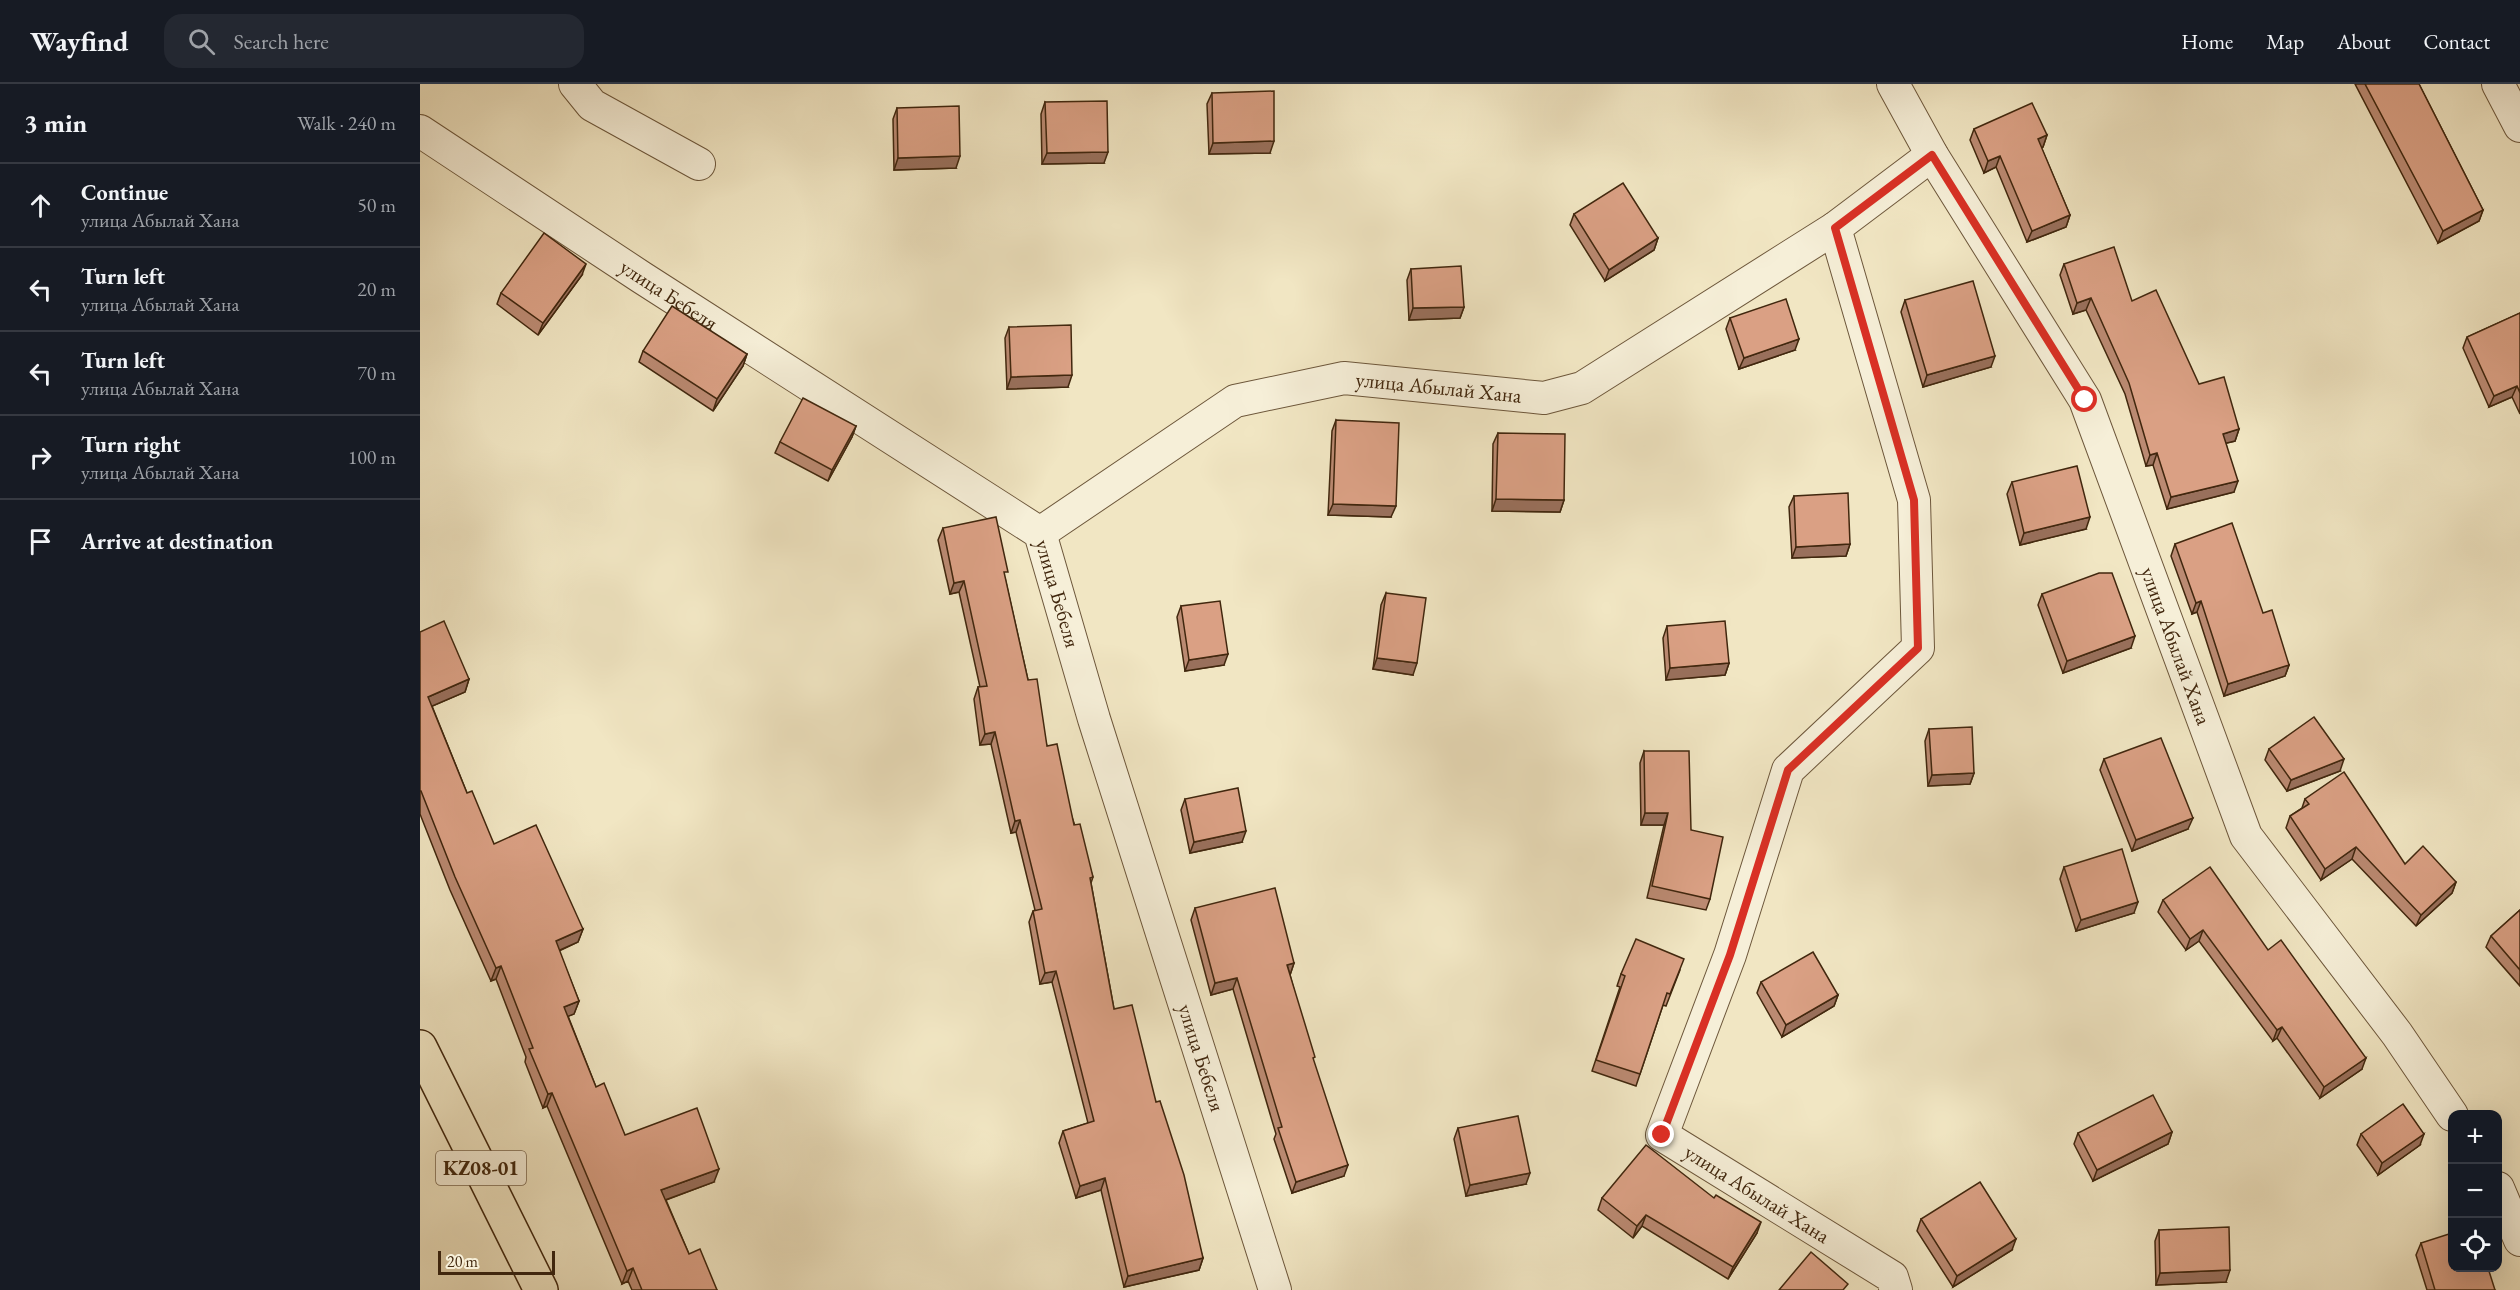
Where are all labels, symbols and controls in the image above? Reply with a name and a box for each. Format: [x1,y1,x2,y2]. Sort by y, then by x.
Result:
search box [164,14,584,68]
text: Wayfind [30,23,128,59]
icon: search [185,25,218,58]
text: Search here [233,27,329,56]
text: Home [2181,28,2233,55]
text: Map [2266,28,2304,55]
text: About [2337,28,2390,55]
text: Contact [2423,28,2490,55]
text: 3 min [24,106,87,140]
text: Walk · 240 m [297,110,396,136]
text: Continue [81,178,168,207]
icon: ahead [24,189,57,222]
text: 50 m [357,192,396,218]
text: улица Абылай Хана [81,207,239,233]
street label: улица Бебеля [615,253,723,336]
text: Turn left [81,262,165,291]
icon: left [24,273,57,306]
text: 20 m [357,276,396,302]
text: улица Абылай Хана [81,291,239,317]
text: Turn left [81,346,165,375]
icon: left [24,357,57,390]
text: 70 m [357,360,396,386]
street label: улица Абылай Хана [1355,365,1523,409]
text: улица Абылай Хана [81,375,239,401]
route start [2071,386,2097,412]
text: Turn right [81,430,180,459]
icon: right [24,441,57,474]
text: 100 m [348,444,396,470]
text: улица Абылай Хана [81,459,239,485]
icon: arrive [24,525,57,558]
text: Arrive at destination [81,527,273,556]
street label: улица Бебеля [1030,536,1087,651]
street label: улица Абылай Хана [2135,563,2218,729]
street label: улица Бебеля [1172,1000,1232,1115]
map controls [2448,1110,2502,1272]
button: + [2448,1110,2502,1164]
route end [1648,1121,1674,1147]
street label: улица Абылай Хана [1680,1138,1835,1249]
road number: KZ08-01 [436,1151,526,1185]
button: − [2448,1164,2502,1218]
button: locate [2448,1218,2502,1272]
scale bar [438,1248,555,1276]
text: 20 m [447,1251,478,1272]

